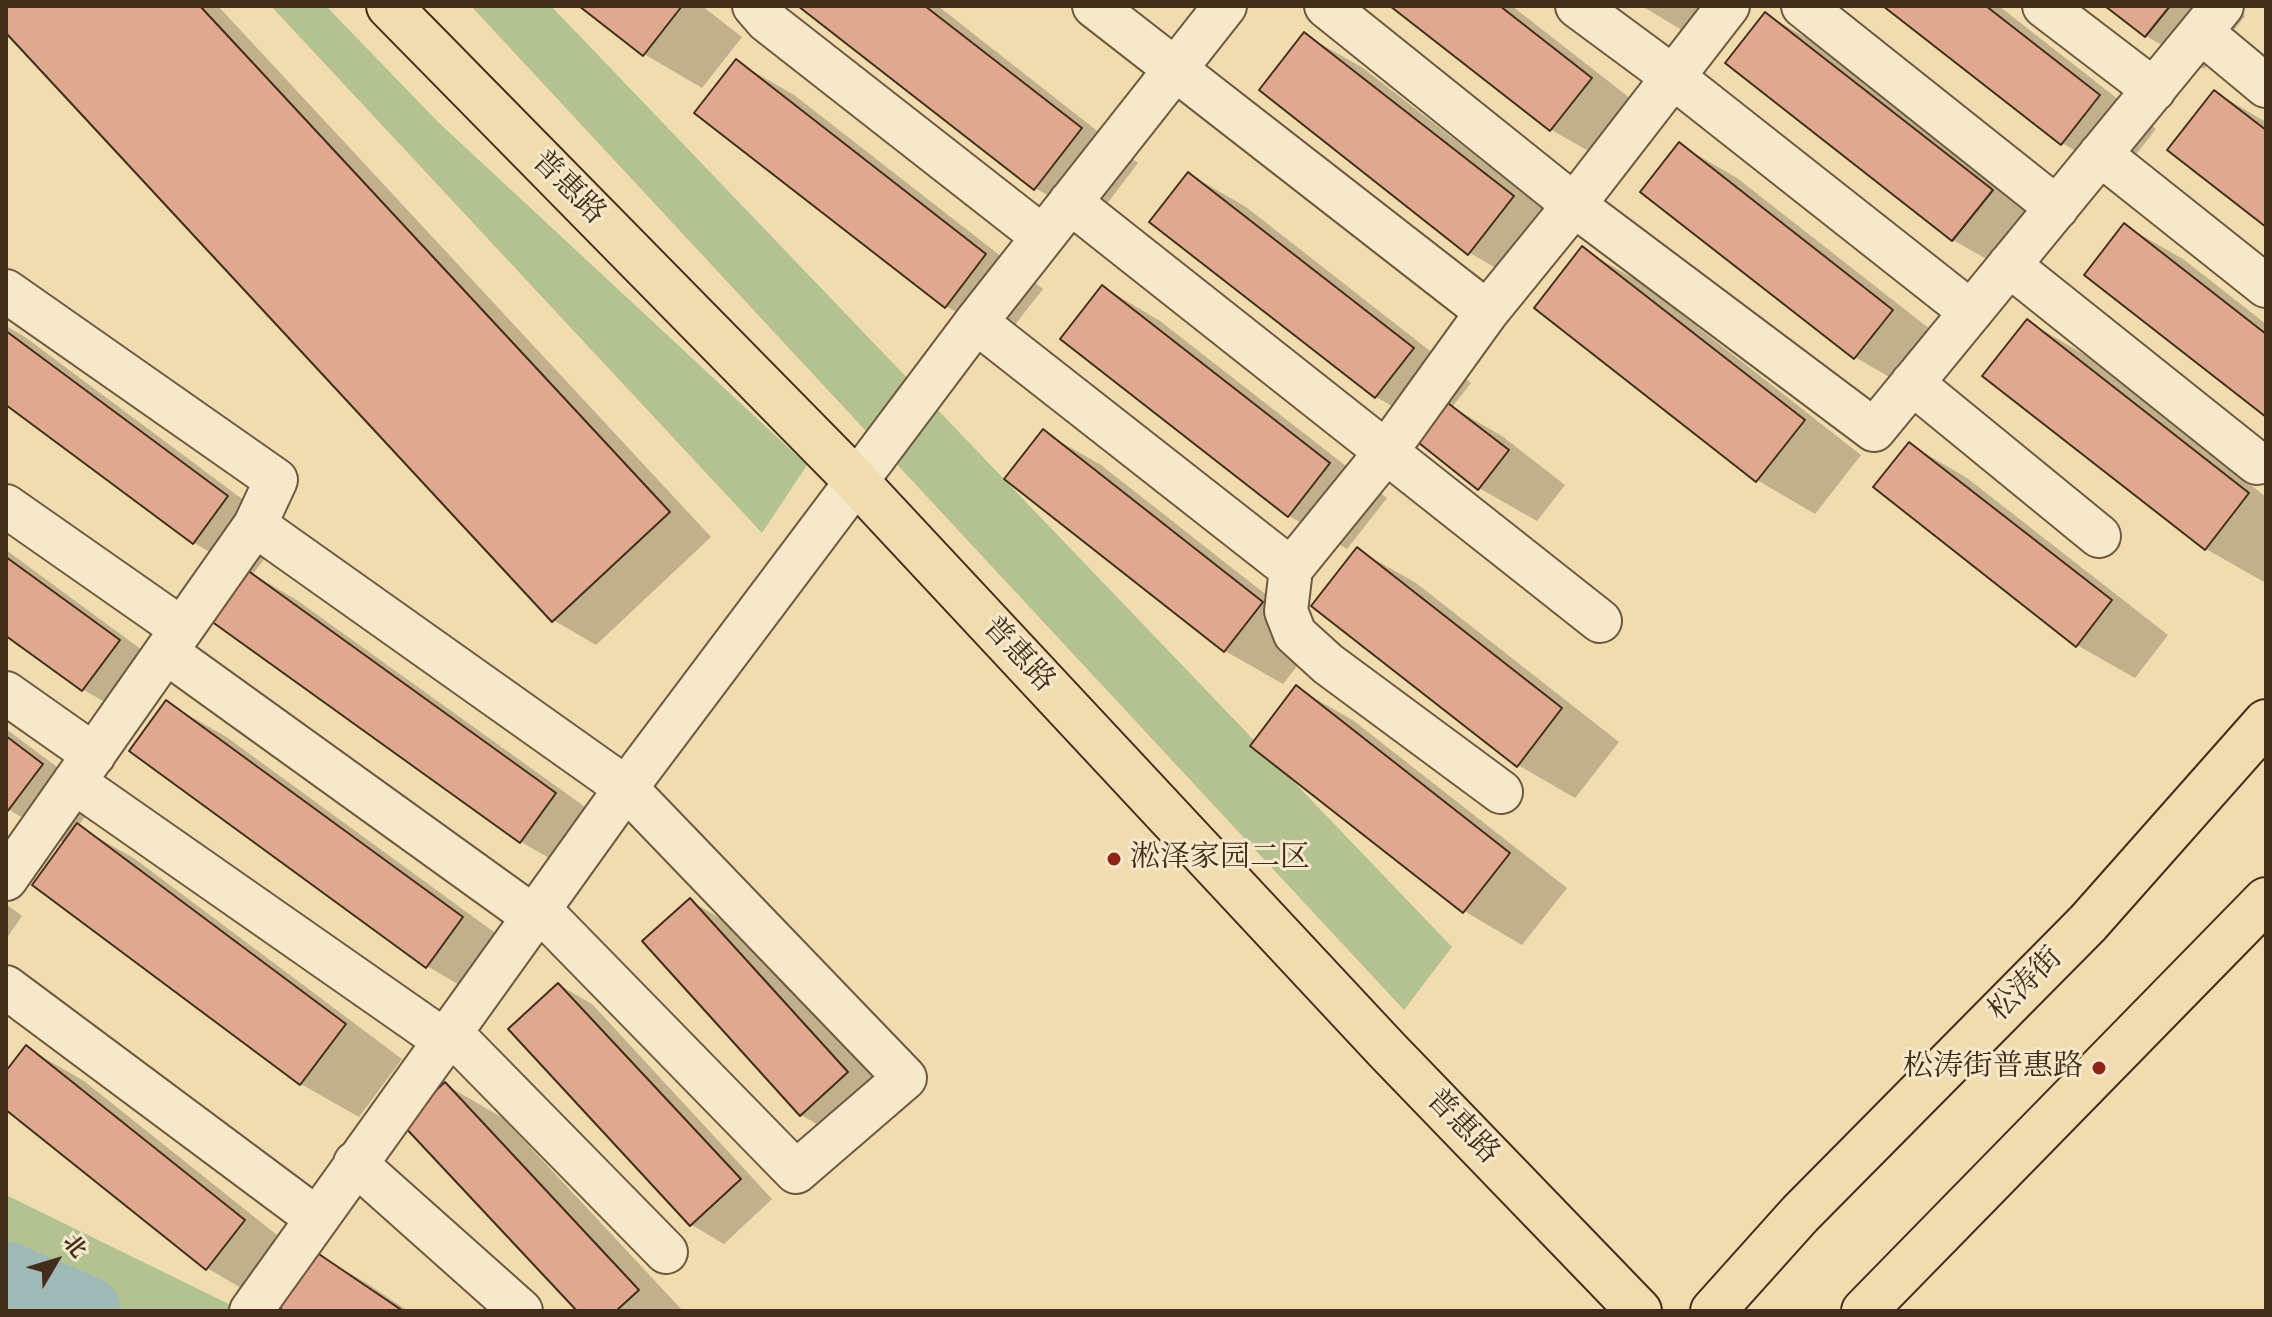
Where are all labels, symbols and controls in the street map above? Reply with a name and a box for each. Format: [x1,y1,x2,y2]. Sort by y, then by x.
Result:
street label: 普惠路 [523,143,613,233]
street label: 普惠路 [974,610,1062,700]
place label: 淞泽家园二区 [1130,841,1310,877]
marker: 淞泽家园二区 [1105,850,1123,868]
street label: 松涛街 [1981,940,2071,1030]
place label: 松涛街普惠路 [1903,1050,2083,1086]
marker: 松涛街普惠路 [2090,1059,2108,1077]
street label: 普惠路 [1418,1082,1506,1172]
north arrow [16,1221,96,1301]
text: 北 [58,1230,92,1263]

